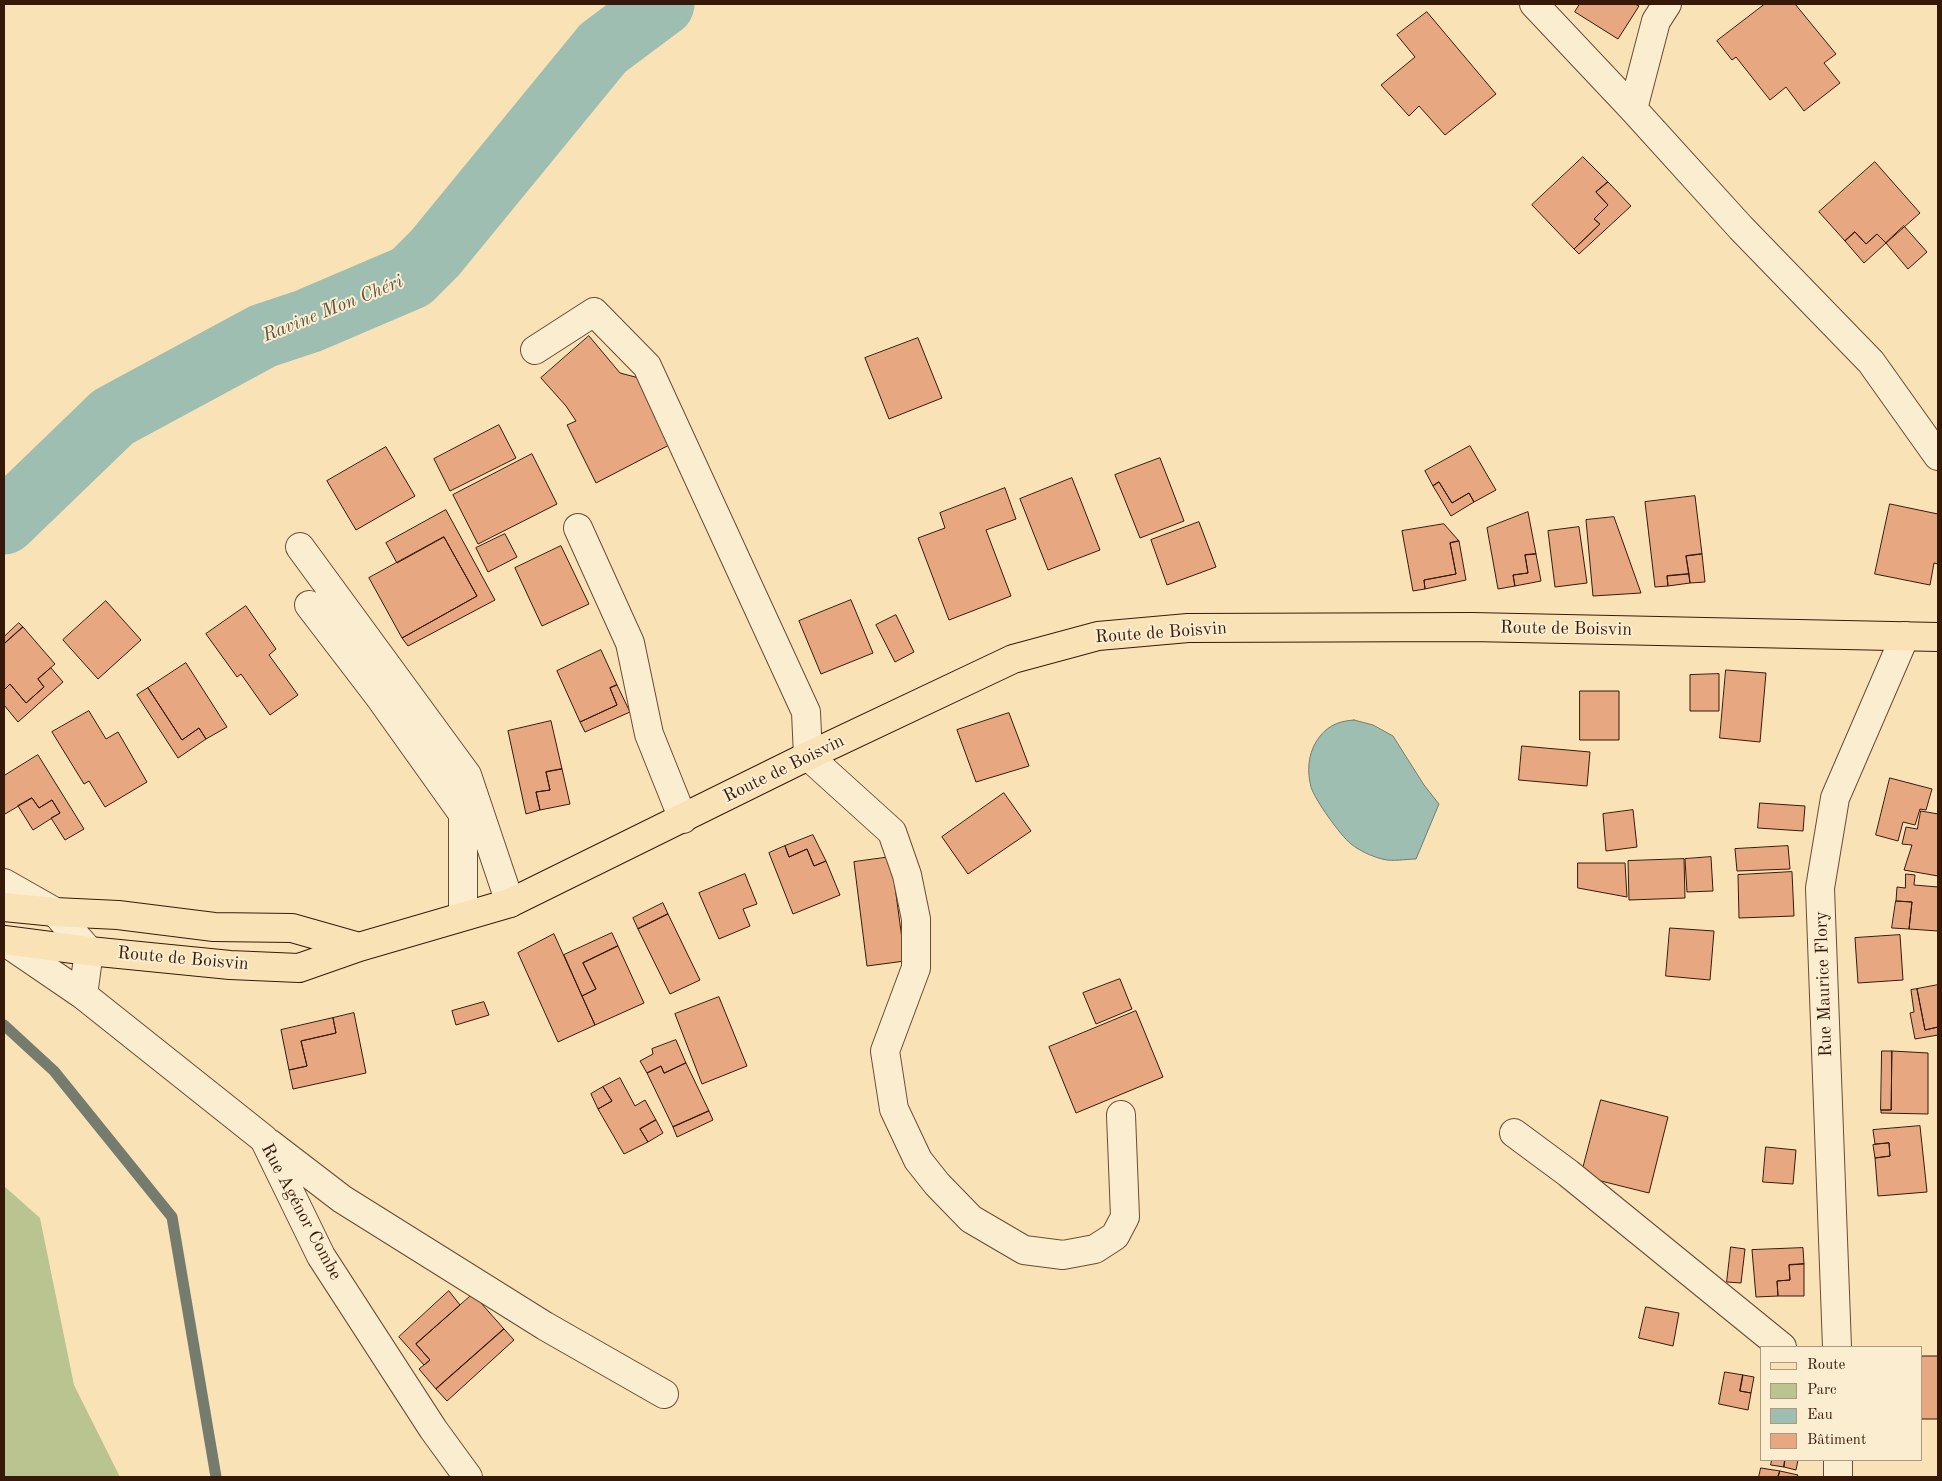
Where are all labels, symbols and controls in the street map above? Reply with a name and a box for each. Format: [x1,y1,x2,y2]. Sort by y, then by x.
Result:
water label: Ravine Mon Chéri [259,270,407,348]
street label: Route de Boisvin [1500,617,1632,641]
street label: Route de Boisvin [1094,618,1228,648]
street label: Route de Boisvin [720,730,848,808]
street label: Rue Maurice Flory [1811,911,1837,1057]
street label: Route de Boisvin [116,942,250,976]
street label: Rue Agénor Combe [256,1140,346,1284]
legend [1760,1346,1922,1461]
text: Route [1807,1358,1845,1373]
text: Parc [1807,1383,1837,1398]
text: Eau [1807,1408,1833,1423]
text: Bâtiment [1807,1433,1866,1448]

